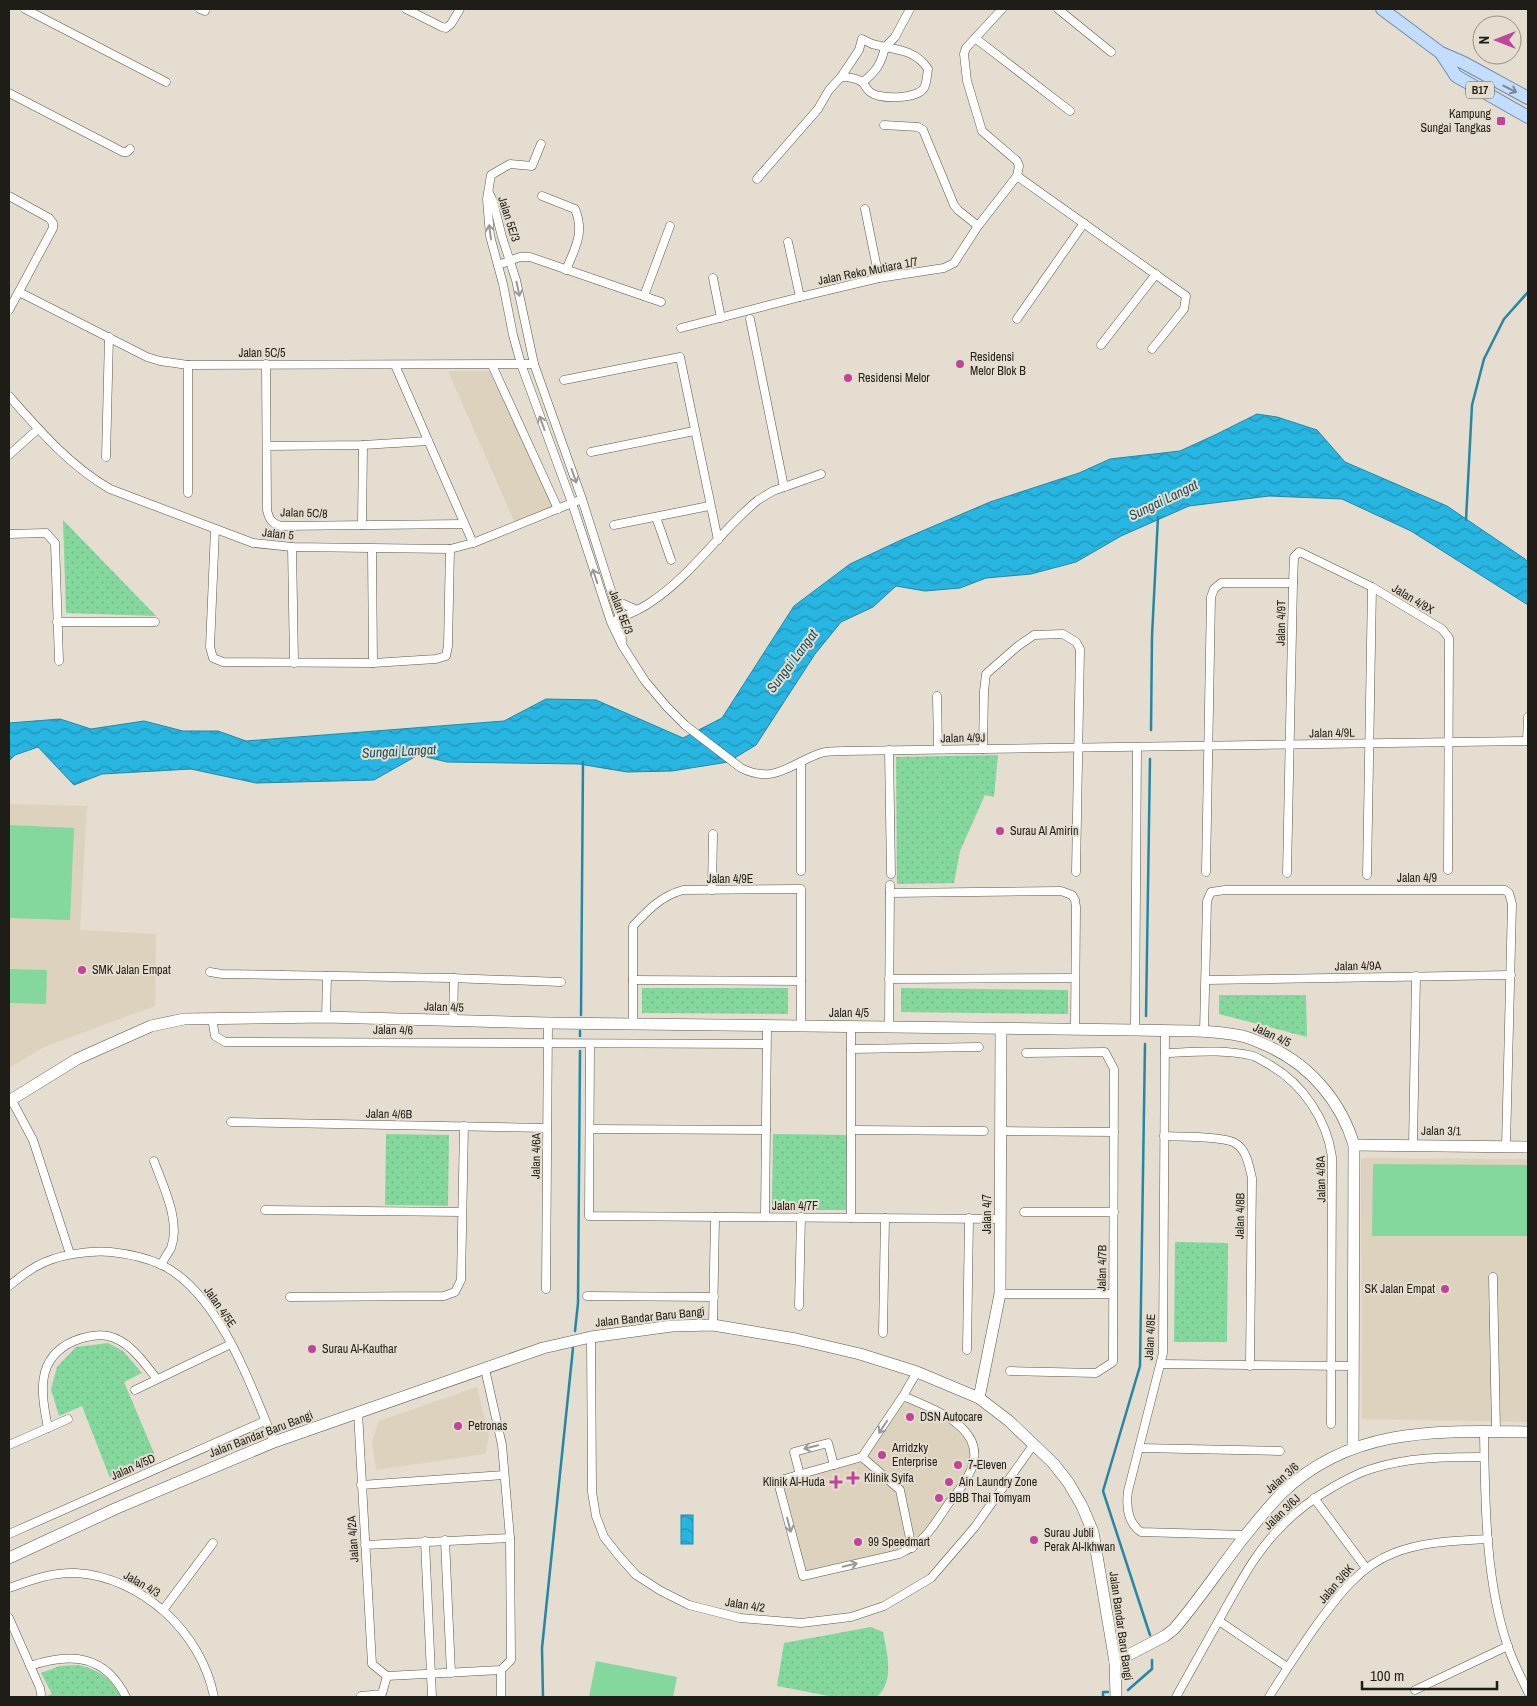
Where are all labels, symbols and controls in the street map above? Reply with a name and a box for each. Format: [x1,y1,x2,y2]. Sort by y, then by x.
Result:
north arrow [1472,15,1522,65]
text: N [1475,36,1493,44]
road number: B17 [1466,82,1494,98]
one-way arrow [1502,84,1517,94]
place label: Kampung Sungai Tangkas [1420,106,1492,136]
marker: Kampung Sungai Tangkas [1495,115,1507,127]
street label: Jalan 5E/3 [494,194,524,244]
one-way arrow [485,224,495,240]
street label: Jalan Reko Mutiara 1/7 [817,253,920,289]
one-way arrow [514,281,523,297]
street label: Jalan 5C/5 [238,345,286,361]
place label: Residensi Melor Blok B [970,349,1026,379]
marker: Residensi Melor Blok B [954,358,966,370]
place label: Residensi Melor [858,370,930,386]
marker: Residensi Melor [842,372,854,384]
one-way arrow [537,415,546,431]
one-way arrow [570,468,579,483]
water label: Sungai Langat [1125,475,1201,524]
street label: Jalan 5C/8 [280,504,328,522]
street label: Jalan 5 [261,524,295,544]
one-way arrow [590,568,600,584]
street label: Jalan 4/9X [1389,580,1437,618]
street label: Jalan 5E/3 [605,587,637,637]
street label: Jalan 4/9T [1273,600,1289,646]
water label: Sungai Langat [762,625,822,696]
street label: Jalan 4/9L [1309,725,1355,741]
street label: Jalan 4/9J [940,730,986,746]
water label: Sungai Langat [361,740,438,762]
place label: Surau Al Amirin [1010,823,1078,839]
marker: Surau Al Amirin [994,825,1006,837]
street label: Jalan 4/9 [1397,870,1437,886]
street label: Jalan 4/9E [707,871,753,887]
street label: Jalan 4/9A [1335,958,1382,974]
place label: SMK Jalan Empat [92,962,171,978]
marker: SMK Jalan Empat [76,964,88,976]
street label: Jalan 4/5 [424,998,465,1016]
street label: Jalan 4/5 [829,1005,869,1021]
street label: Jalan 4/5 [1251,1019,1294,1051]
street label: Jalan 4/6 [373,1022,413,1038]
street label: Jalan 4/6B [366,1106,413,1122]
street label: Jalan 3/1 [1421,1123,1462,1139]
street label: Jalan 4/6A [528,1132,544,1179]
street label: Jalan 4/8A [1313,1155,1329,1202]
street label: Jalan 4/8B [1232,1192,1248,1239]
street label: Jalan 4/7 [979,1194,995,1234]
street label: Jalan 4/7F [772,1198,818,1214]
street label: Jalan 4/7B [1094,1244,1110,1291]
place label: SK Jalan Empat [1364,1281,1435,1297]
street label: Jalan 4/5E [200,1283,240,1331]
marker: SK Jalan Empat [1439,1283,1451,1295]
street label: Jalan Bandar Baru Bangi [594,1303,706,1331]
street label: Jalan 4/8E [1141,1313,1159,1361]
place label: Surau Al-Kauthar [322,1341,398,1357]
marker: Surau Al-Kauthar [306,1343,318,1355]
street label: Jalan Bandar Baru Bangi [207,1407,315,1461]
place label: DSN Autocare [920,1409,982,1425]
marker: DSN Autocare [904,1411,916,1423]
place label: Petronas [468,1418,507,1434]
one-way arrow [878,1419,888,1433]
marker: Petronas [452,1420,464,1432]
place label: Arridzky Enterprise [891,1440,937,1470]
one-way arrow [803,1443,819,1453]
marker: Arridzky Enterprise [876,1449,888,1461]
street label: Jalan 4/5D [108,1450,158,1484]
place label: 7-Eleven [968,1457,1007,1473]
marker: 7-Eleven [952,1459,964,1471]
street label: Jalan 3/6 [1262,1459,1302,1497]
place label: Klinik Syifa [864,1470,914,1486]
marker: Klinik Syifa [846,1471,860,1485]
place label: Klinik Al-Huda [763,1474,826,1490]
place label: Ain Laundry Zone [958,1474,1037,1490]
marker: Klinik Al-Huda [829,1475,843,1489]
marker: Ain Laundry Zone [943,1476,955,1488]
place label: BBB Thai Tomyam [949,1490,1031,1506]
street label: Jalan 3/6J [1260,1491,1304,1533]
marker: BBB Thai Tomyam [933,1492,945,1504]
street label: Jalan 4/2A [343,1515,363,1563]
one-way arrow [785,1516,795,1532]
place label: Surau Jubli Perak Al-Ikhwan [1044,1525,1115,1555]
place label: 99 Speedmart [868,1534,930,1550]
marker: Surau Jubli Perak Al-Ikhwan [1028,1534,1040,1546]
marker: 99 Speedmart [852,1536,864,1548]
one-way arrow [842,1560,858,1569]
street label: Jalan 3/6K [1315,1561,1358,1607]
street label: Jalan 4/3 [121,1567,163,1601]
street label: Jalan Bandar Baru Bangi [1105,1570,1137,1682]
street label: Jalan 4/2 [724,1594,766,1616]
scale bar [1362,1658,1497,1690]
text: 100 m [1370,1665,1404,1686]

